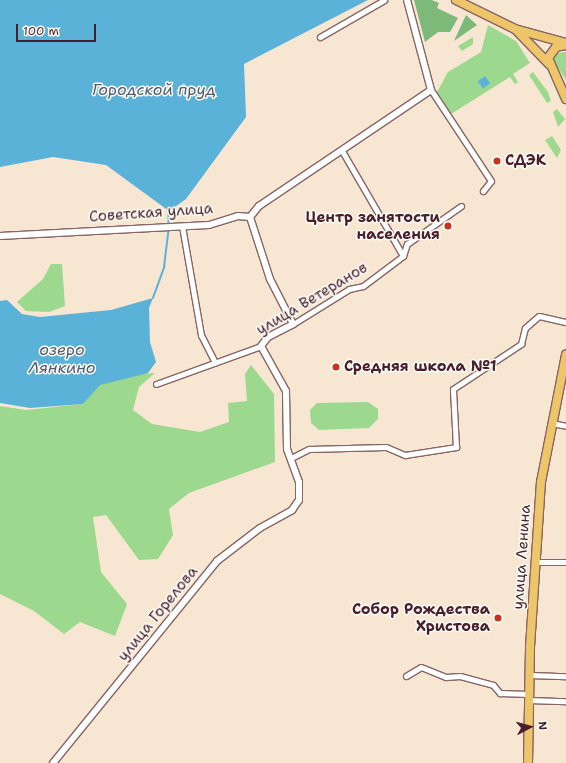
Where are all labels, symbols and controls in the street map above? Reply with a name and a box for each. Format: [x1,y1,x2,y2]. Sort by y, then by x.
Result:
scale bar [18,16,98,42]
text: 100 m [23,23,59,39]
water label: Городской пруд [92,80,216,100]
place label: СДЭК [505,152,546,170]
marker: СДЭК [492,156,502,166]
street label: Советская улица [88,200,214,226]
place label: Центр занятости населения [306,208,440,243]
marker: Центр занятости населения [443,221,453,231]
street label: улица Ветеранов [253,259,371,339]
water label: озеро Лянкино [28,340,96,378]
place label: Средняя школа №1 [344,358,497,376]
marker: Средняя школа №1 [331,362,341,372]
street label: улица Ленина [509,504,535,610]
street label: улица Горелова [114,563,202,665]
place label: Собор Рождества Христова [352,600,490,635]
marker: Собор Рождества Христова [493,613,503,623]
north arrow [510,707,550,747]
text: N [535,721,550,731]

